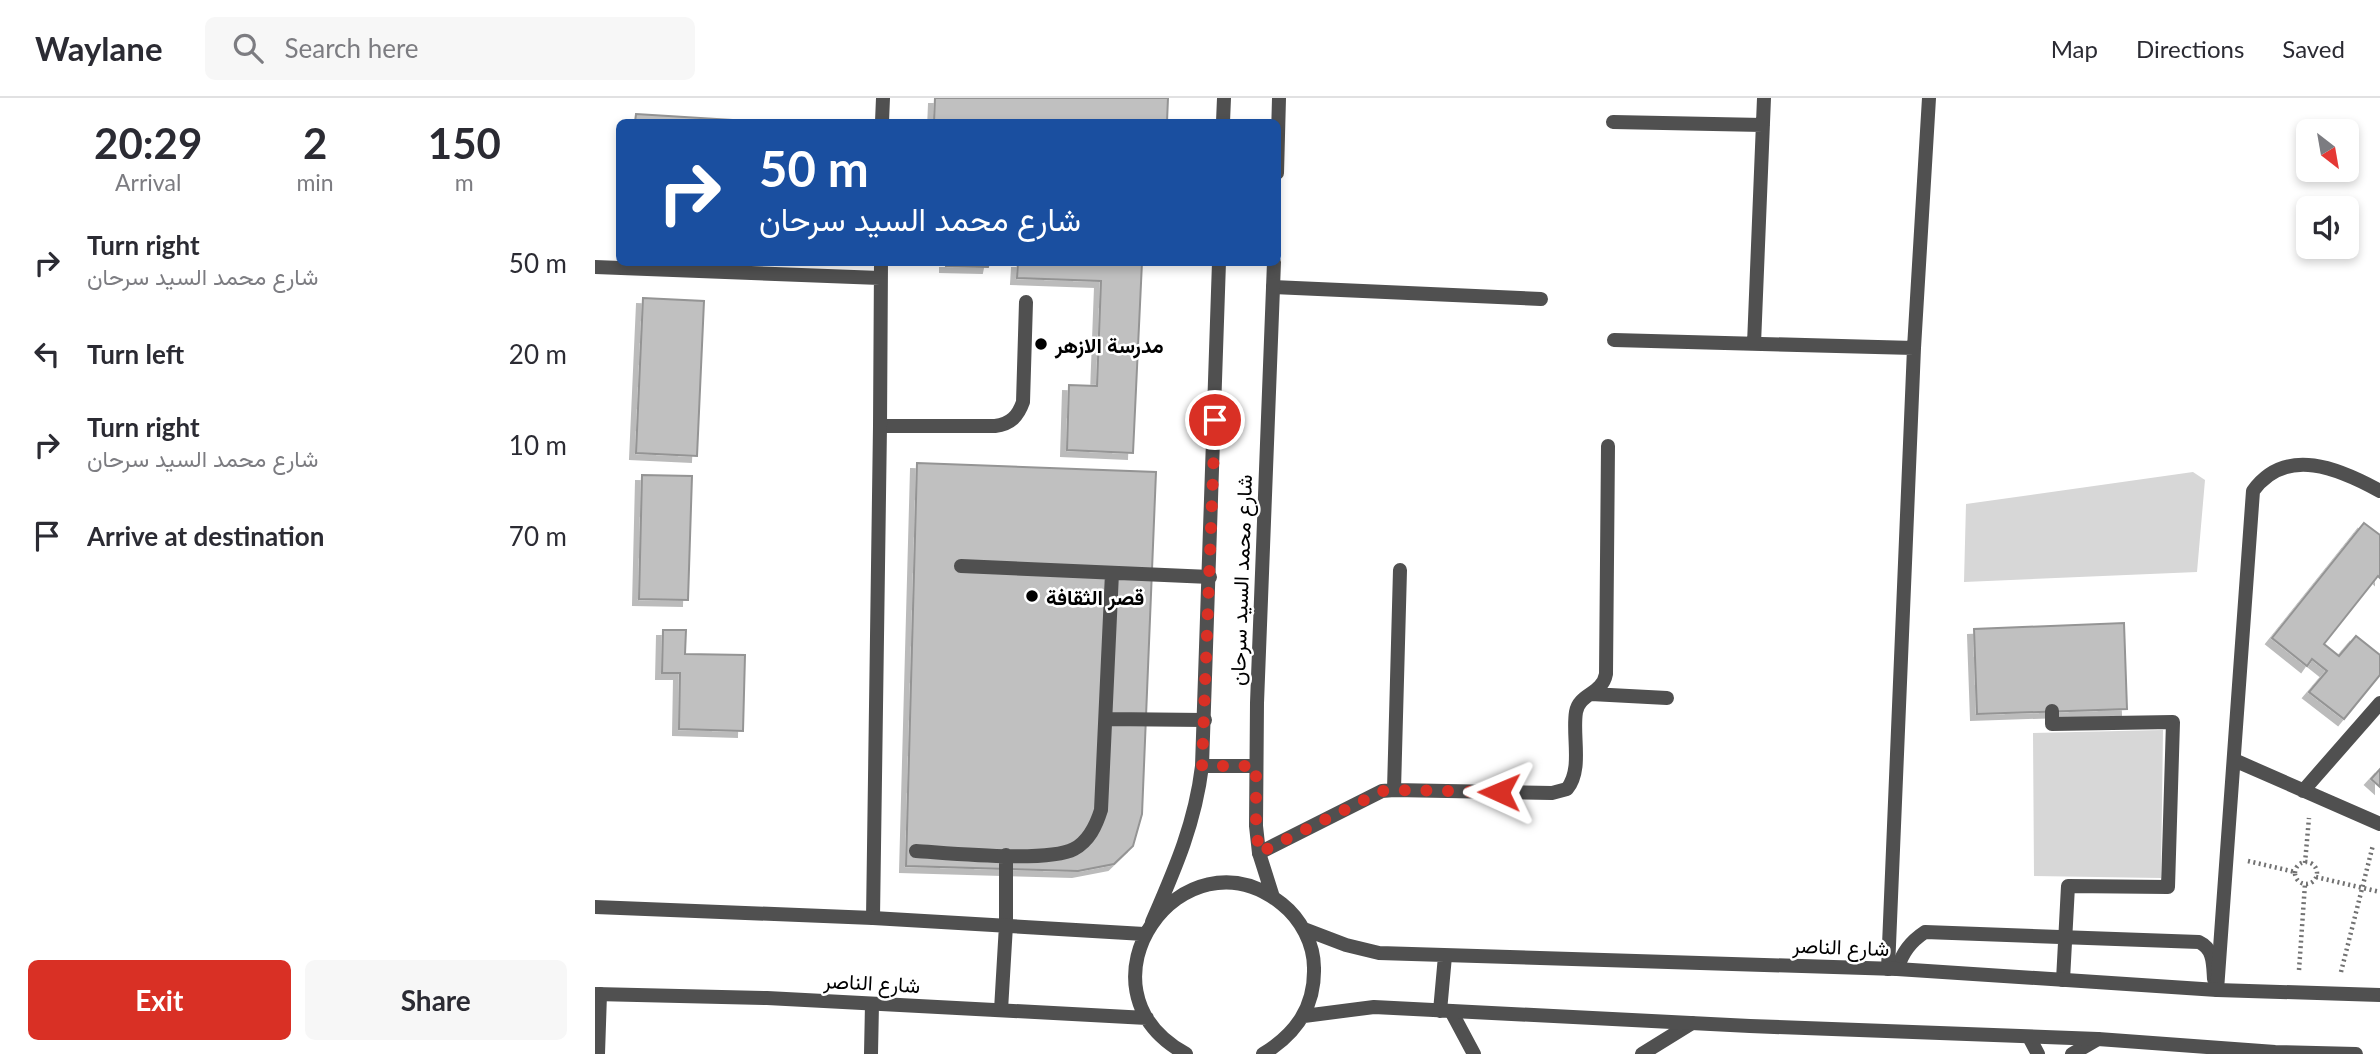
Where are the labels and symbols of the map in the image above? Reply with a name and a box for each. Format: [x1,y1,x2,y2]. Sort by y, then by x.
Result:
north arrow [2296,119,2359,182]
place label: مدرسة الازهر [1054,332,1164,359]
marker: مدرسة الازهر [1033,336,1049,352]
pin [1185,390,1245,450]
street label: شارع محمد السيد سرحان [1224,474,1259,686]
place label: قصر الثقافة [1046,584,1144,611]
marker: قصر الثقافة [1024,588,1040,604]
position arrow [1462,755,1536,829]
street label: شارع الناصر [1791,932,1890,963]
street label: شارع الناصر [822,967,921,1000]

